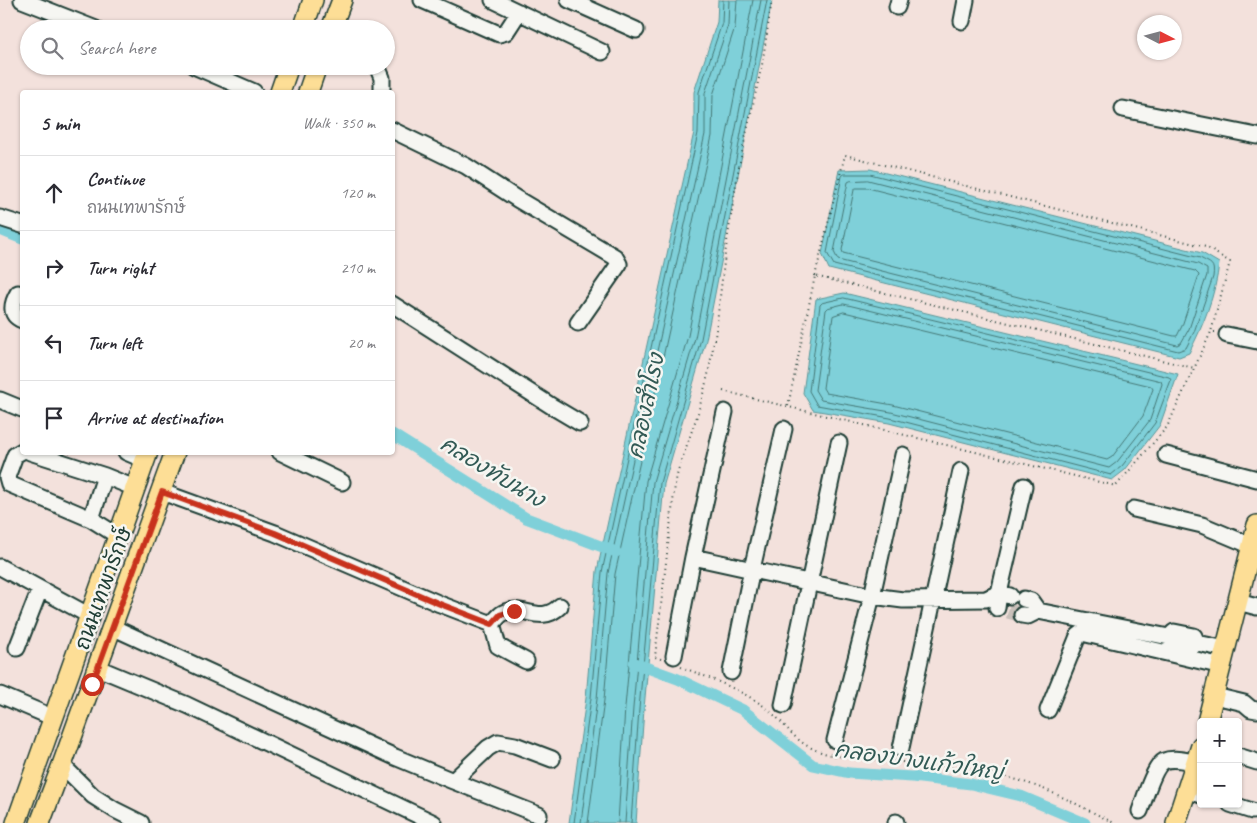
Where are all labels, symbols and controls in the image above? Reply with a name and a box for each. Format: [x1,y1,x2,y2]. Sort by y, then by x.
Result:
north arrow [1137,15,1182,60]
search box [20,20,395,75]
icon: search [38,34,66,62]
text: Search here [78,36,155,60]
text: 5 min [40,110,80,136]
text: Walk · 350 m [303,113,375,133]
text: Continue [87,167,144,191]
icon: ahead [40,179,68,207]
text: 120 m [341,183,375,203]
text: ถนนเทพารักษ์ [87,198,186,218]
icon: right [40,254,68,282]
text: Turn right [87,256,154,280]
text: 210 m [341,258,375,278]
icon: left [40,329,68,357]
text: Turn left [87,331,142,355]
text: 20 m [348,333,375,353]
water label: คลองสำโรง [620,349,671,461]
icon: arrive [40,404,68,432]
text: Arrive at destination [87,406,223,430]
water label: คลองทับนาง [435,430,551,515]
street label: ถนนเทพารักษ์ [69,522,137,653]
route end [503,600,526,623]
route start [81,673,104,696]
map controls [1197,718,1242,808]
button: + [1197,718,1242,763]
water label: คลองบางแก้วใหญ่ [833,734,1009,787]
button: − [1197,763,1242,808]

